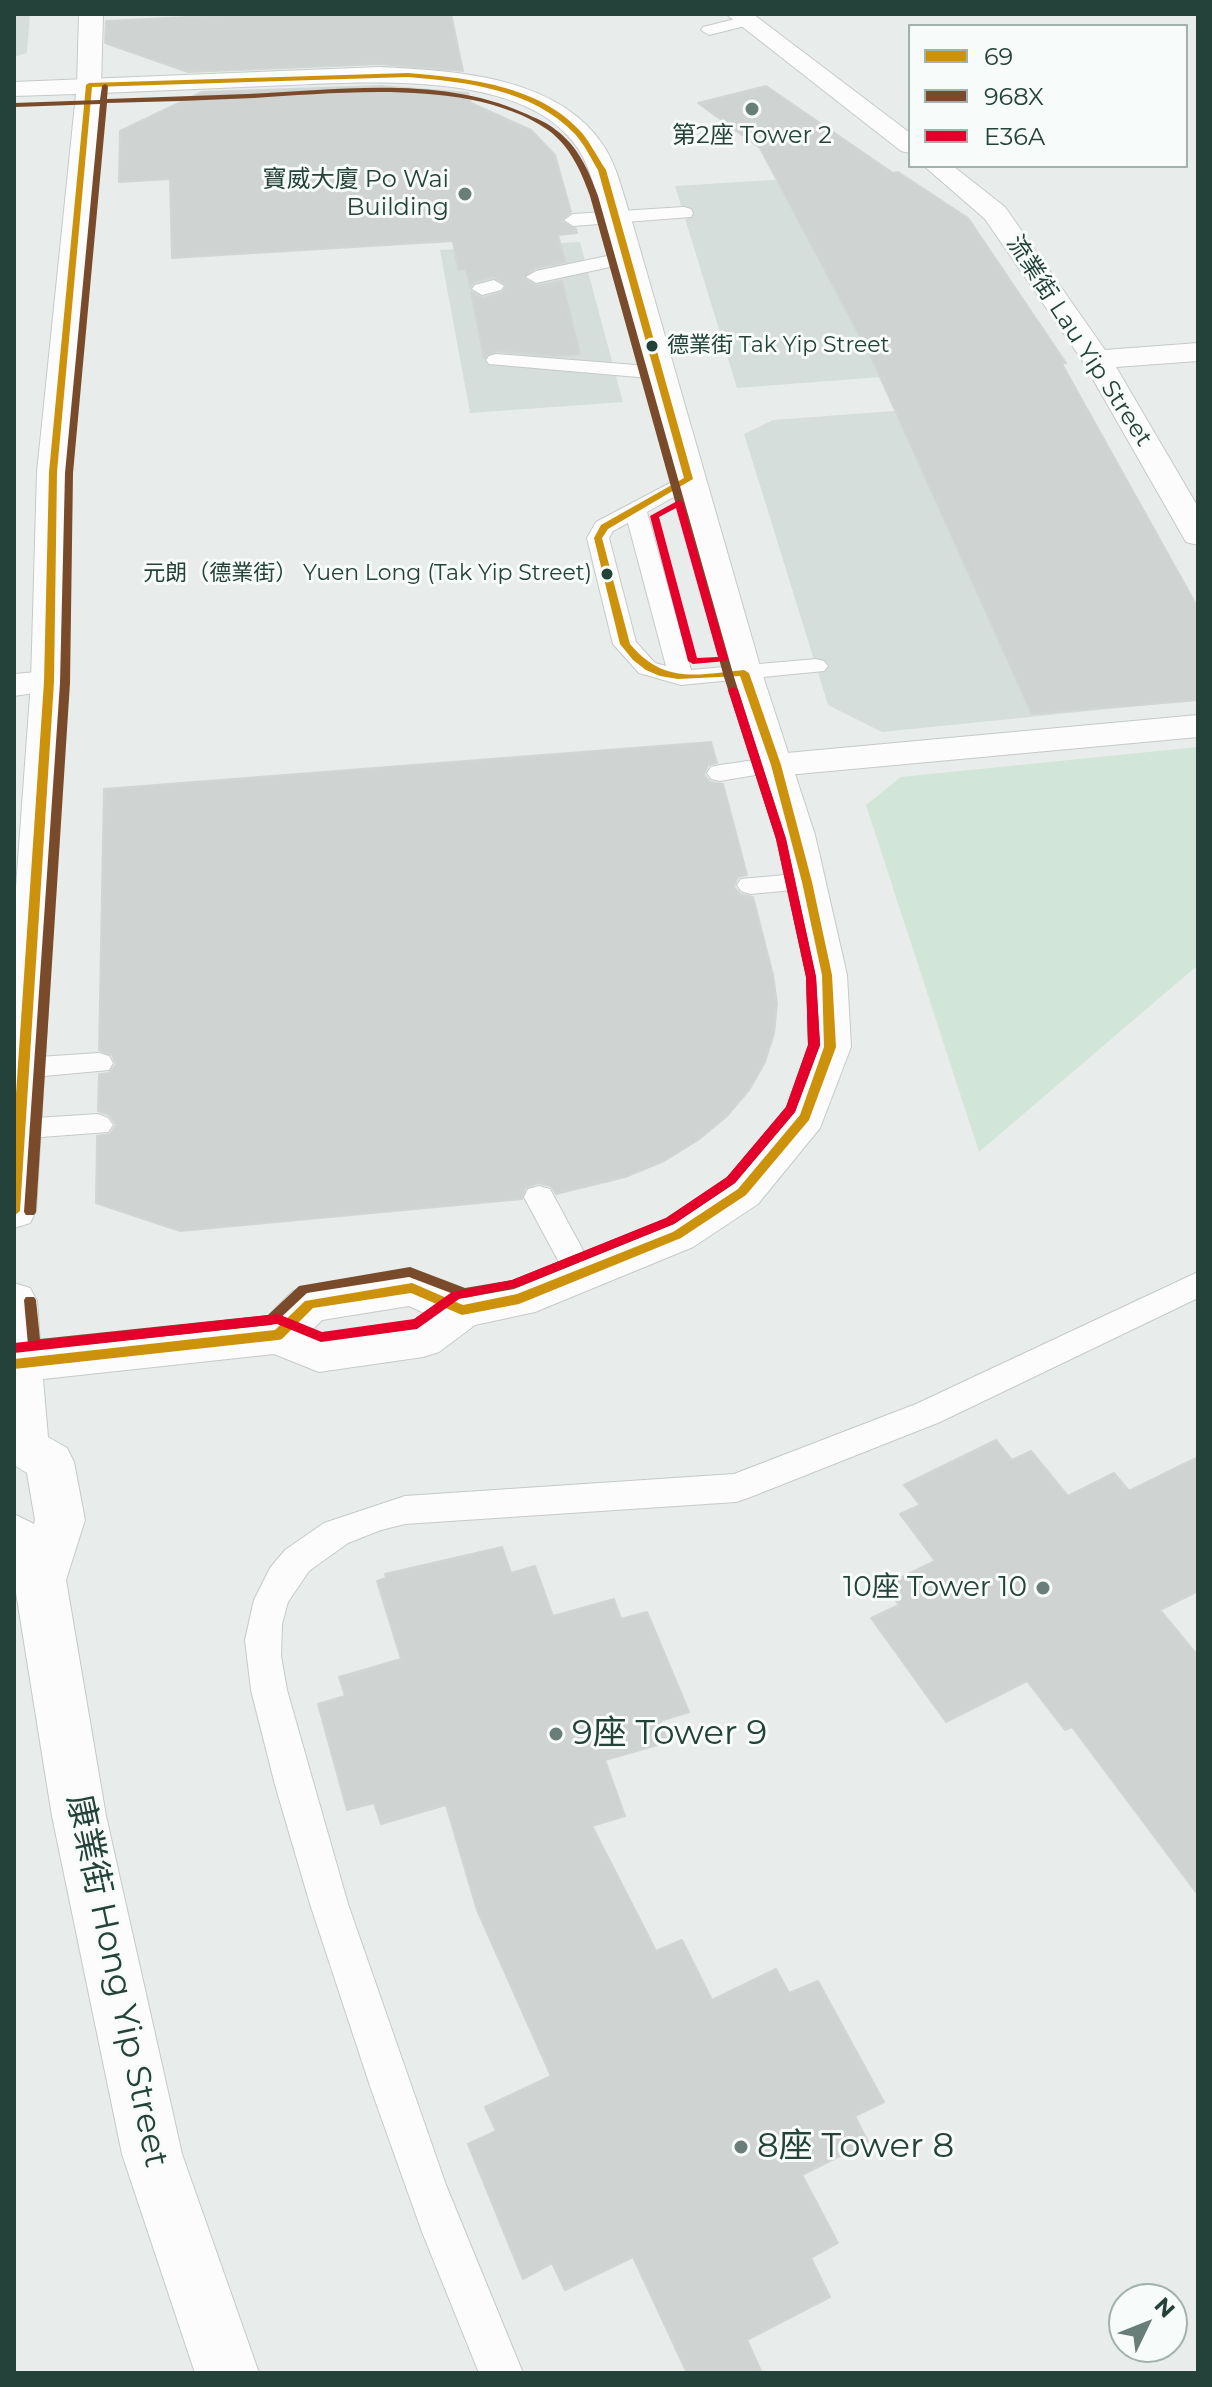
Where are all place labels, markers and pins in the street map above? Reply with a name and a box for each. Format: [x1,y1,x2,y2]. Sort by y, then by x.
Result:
marker: 第2座 Tower 2 [743,100,761,118]
place label: 第2座 Tower 2 [672,122,832,150]
place label: 寶威大廈 Po Wai Building [262,166,449,222]
marker: 寶威大廈 Po Wai Building [456,185,474,203]
place label: 德業街 Tak Yip Street [667,333,889,359]
marker: 德業街 Tak Yip Street [644,338,660,354]
place label: 元朗（德業街） Yuen Long (Tak Yip Street) [143,561,592,587]
marker: 元朗（德業街） Yuen Long (Tak Yip Street) [599,566,615,582]
place label: 10座 Tower 10 [843,1571,1027,1605]
marker: 10座 Tower 10 [1034,1579,1052,1597]
place label: 9座 Tower 9 [572,1714,767,1754]
marker: 9座 Tower 9 [547,1725,565,1743]
place label: 8座 Tower 8 [757,2127,954,2167]
marker: 8座 Tower 8 [732,2138,750,2156]

